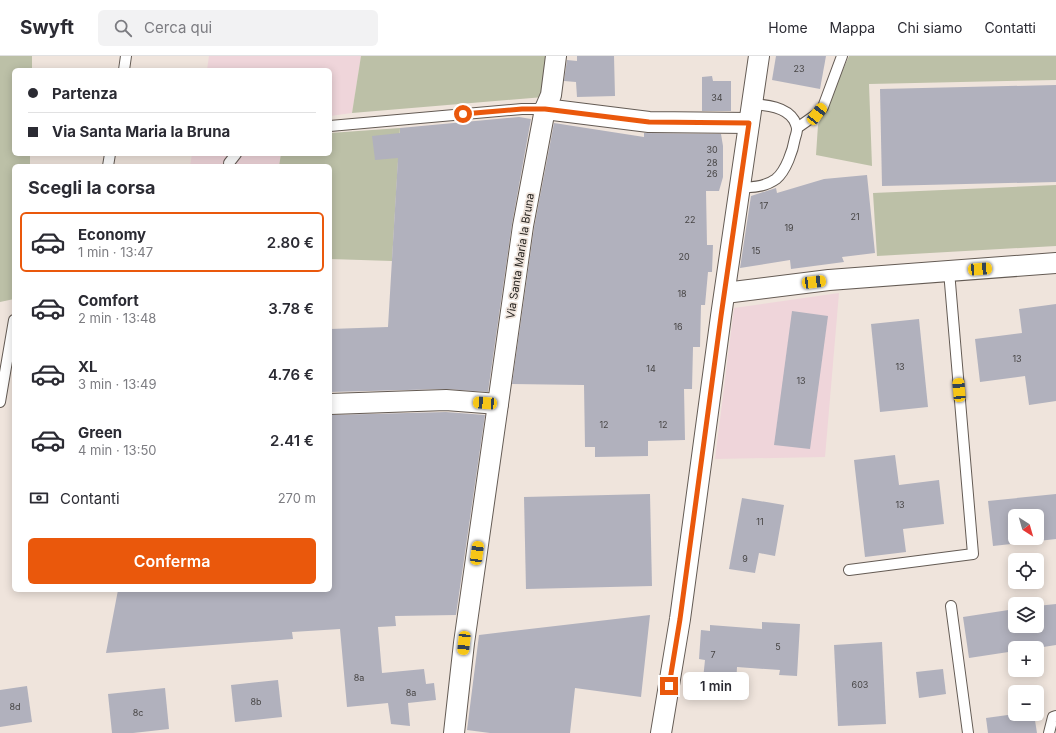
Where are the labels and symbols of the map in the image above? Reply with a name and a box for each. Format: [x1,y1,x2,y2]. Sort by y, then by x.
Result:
house number: 23 [793,63,805,74]
house number: 34 [711,92,723,103]
car [805,101,829,127]
route start [454,105,472,123]
house number: 30 [706,144,718,155]
house number: 28 [706,157,718,168]
house number: 26 [706,168,718,179]
street label: Via Santa Maria la Bruna [503,192,537,320]
house number: 17 [760,200,768,211]
house number: 21 [850,211,860,222]
house number: 22 [685,214,695,225]
house number: 19 [784,222,794,233]
house number: 15 [751,245,761,256]
house number: 20 [678,251,690,262]
car [968,262,992,276]
car [801,275,827,289]
house number: 18 [677,288,687,299]
house number: 16 [673,321,683,332]
house number: 13 [1012,353,1022,364]
house number: 13 [895,361,905,372]
house number: 14 [646,363,656,374]
house number: 13 [796,375,806,386]
car [952,378,966,402]
car [473,396,497,410]
house number: 12 [599,419,609,430]
house number: 12 [658,419,668,430]
house number: 13 [895,499,905,510]
north arrow [1008,509,1044,545]
house number: 11 [756,516,764,527]
car [469,540,485,566]
house number: 9 [742,553,748,564]
car [457,630,471,656]
house number: 5 [775,641,781,652]
house number: 7 [710,649,716,660]
house number: 8a [354,672,364,683]
callout: 1 min [683,672,749,700]
route end [660,677,678,695]
house number: 603 [852,679,869,690]
house number: 8a [406,687,416,698]
house number: 8b [250,696,262,707]
house number: 8d [9,701,21,712]
house number: 8c [133,707,143,718]

